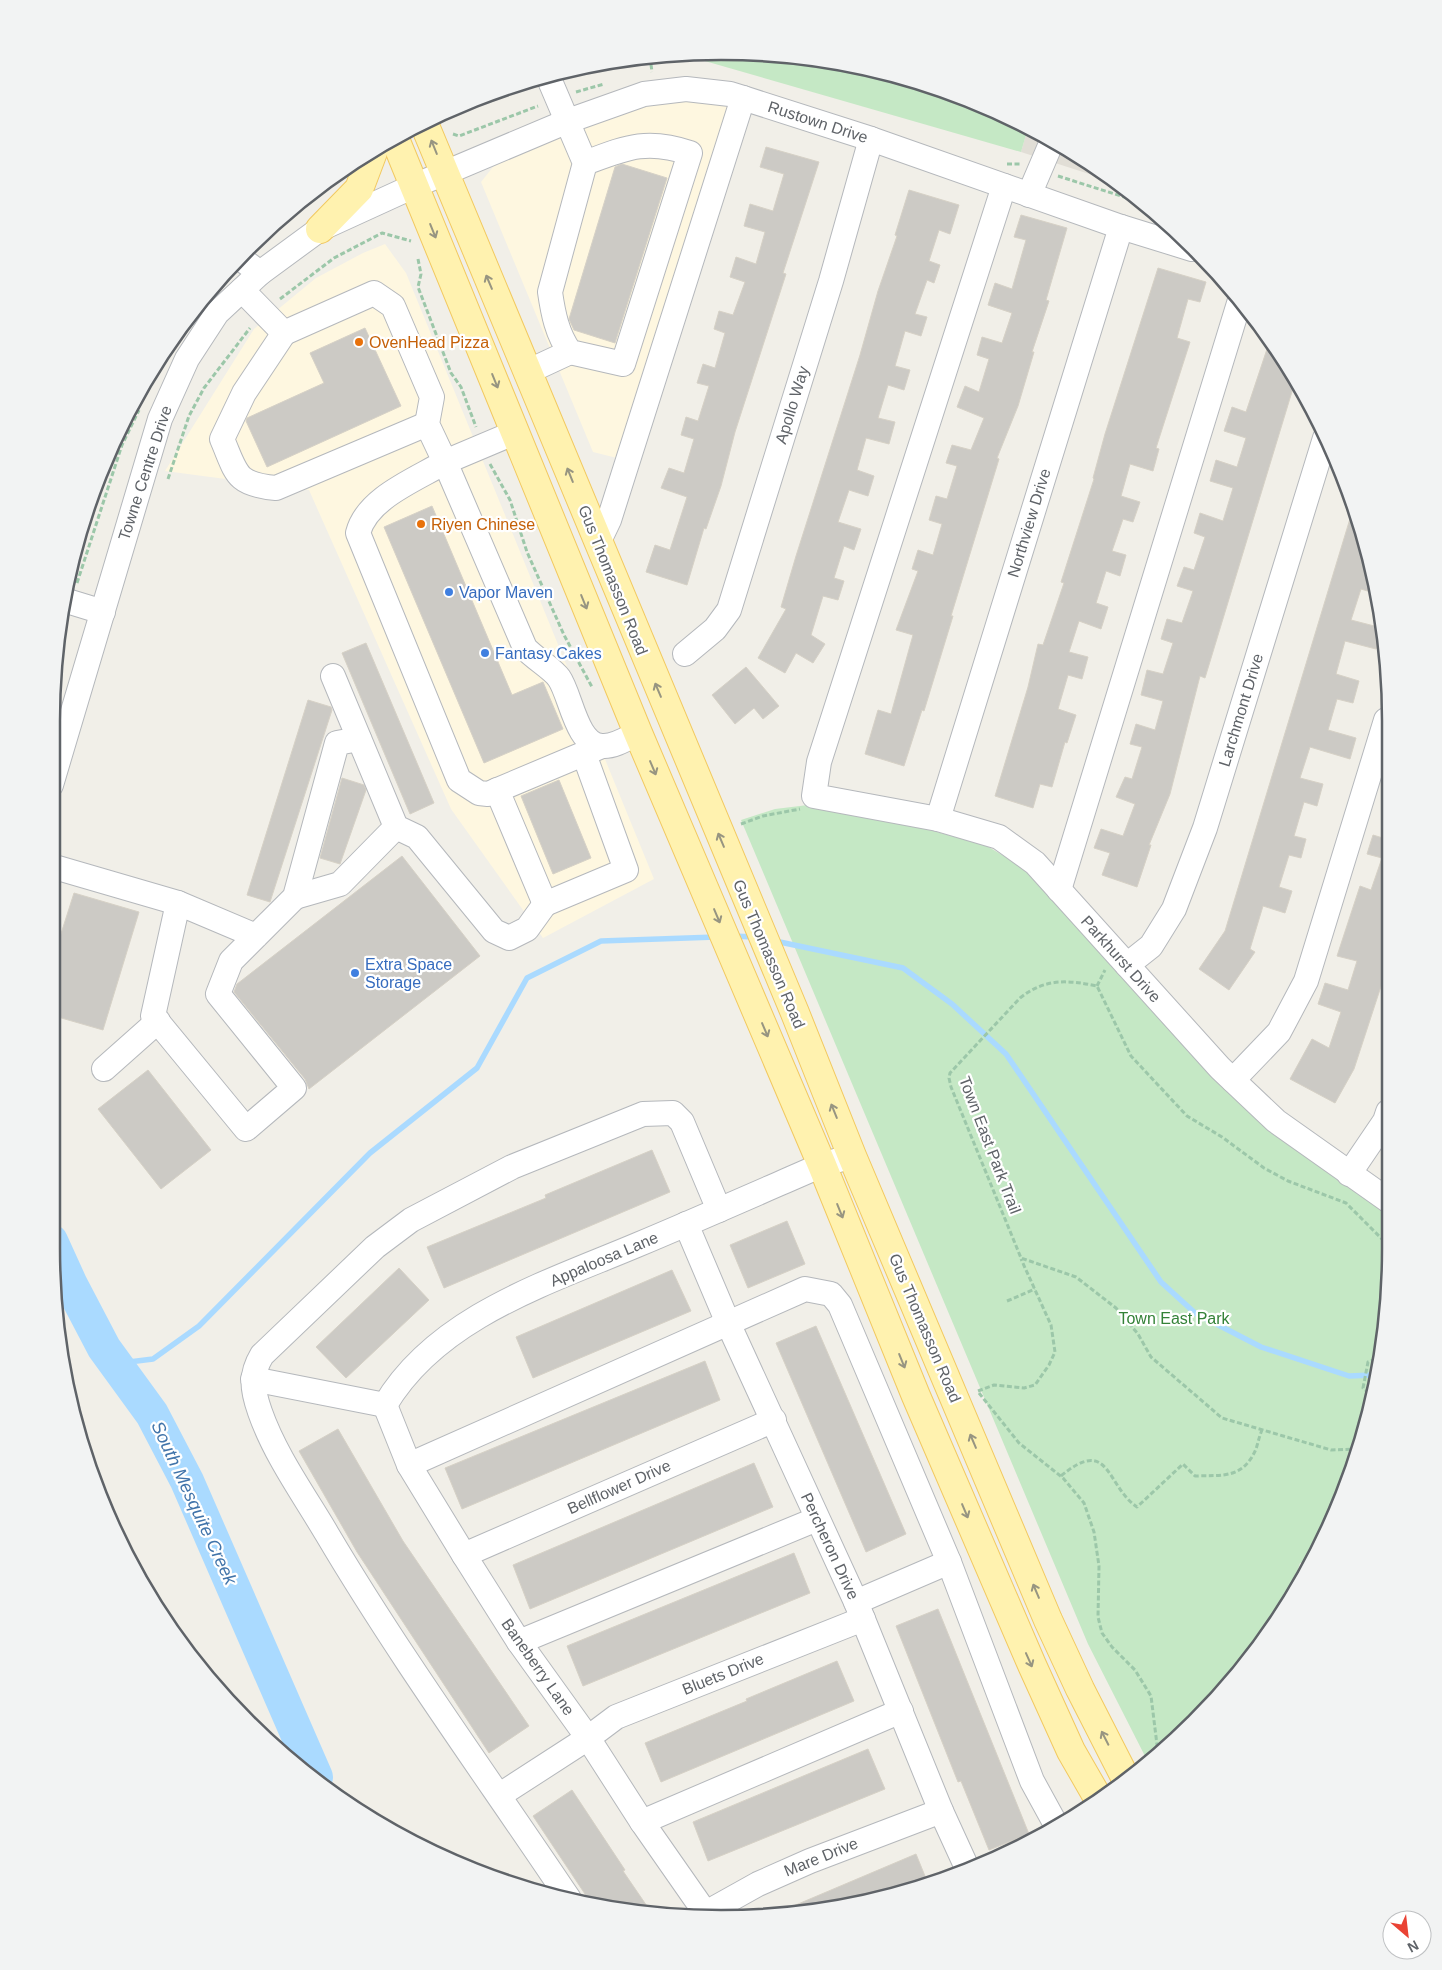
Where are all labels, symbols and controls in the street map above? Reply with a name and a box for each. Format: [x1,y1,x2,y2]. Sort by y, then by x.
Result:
street label: Rustown Drive [766,98,870,146]
one-way arrow [428,140,437,155]
one-way arrow [428,223,438,238]
one-way arrow [484,275,493,290]
place label: OvenHead Pizza [369,334,489,351]
marker: OvenHead Pizza [353,336,365,348]
street label: Apollo Way [772,364,812,446]
one-way arrow [490,373,500,388]
street label: Towne Centre Drive [115,403,175,542]
street label: Northview Drive [1004,466,1054,579]
one-way arrow [564,468,574,483]
street label: Gus Thomasson Road [575,503,651,657]
place label: Riyen Chinese [431,516,535,533]
marker: Riyen Chinese [415,518,427,530]
place label: Vapor Maven [459,584,553,601]
marker: Vapor Maven [443,586,455,598]
one-way arrow [580,593,589,609]
place label: Fantasy Cakes [495,645,602,662]
marker: Fantasy Cakes [479,647,491,659]
street label: Larchmont Drive [1216,651,1266,769]
one-way arrow [653,683,663,698]
one-way arrow [649,760,658,775]
one-way arrow [715,833,725,848]
street label: Gus Thomasson Road [730,877,808,1031]
one-way arrow [712,908,722,923]
street label: Parkhurst Drive [1078,912,1164,1006]
place label: Extra Space Storage [365,956,452,991]
marker: Extra Space Storage [349,967,361,979]
one-way arrow [761,1022,771,1037]
street label: Town East Park Trail [956,1074,1024,1216]
one-way arrow [829,1104,838,1119]
one-way arrow [837,1203,846,1218]
street label: Appaloosa Lane [547,1229,661,1289]
street label: Gus Thomasson Road [886,1251,964,1405]
park label: Town East Park [1118,1310,1231,1327]
one-way arrow [898,1353,907,1368]
water label: South Mesquite Creek [147,1418,241,1589]
one-way arrow [968,1434,977,1449]
street label: Bellflower Drive [565,1457,673,1517]
street label: Percheron Drive [798,1490,862,1602]
one-way arrow [960,1503,970,1518]
one-way arrow [1030,1584,1040,1599]
street label: Baneberry Lane [498,1615,578,1719]
street label: Bluets Drive [680,1650,766,1698]
one-way arrow [1025,1652,1035,1667]
one-way arrow [1100,1731,1109,1746]
street label: Mare Drive [782,1834,861,1880]
north arrow [1382,1910,1432,1960]
text: N [1405,1937,1421,1956]

